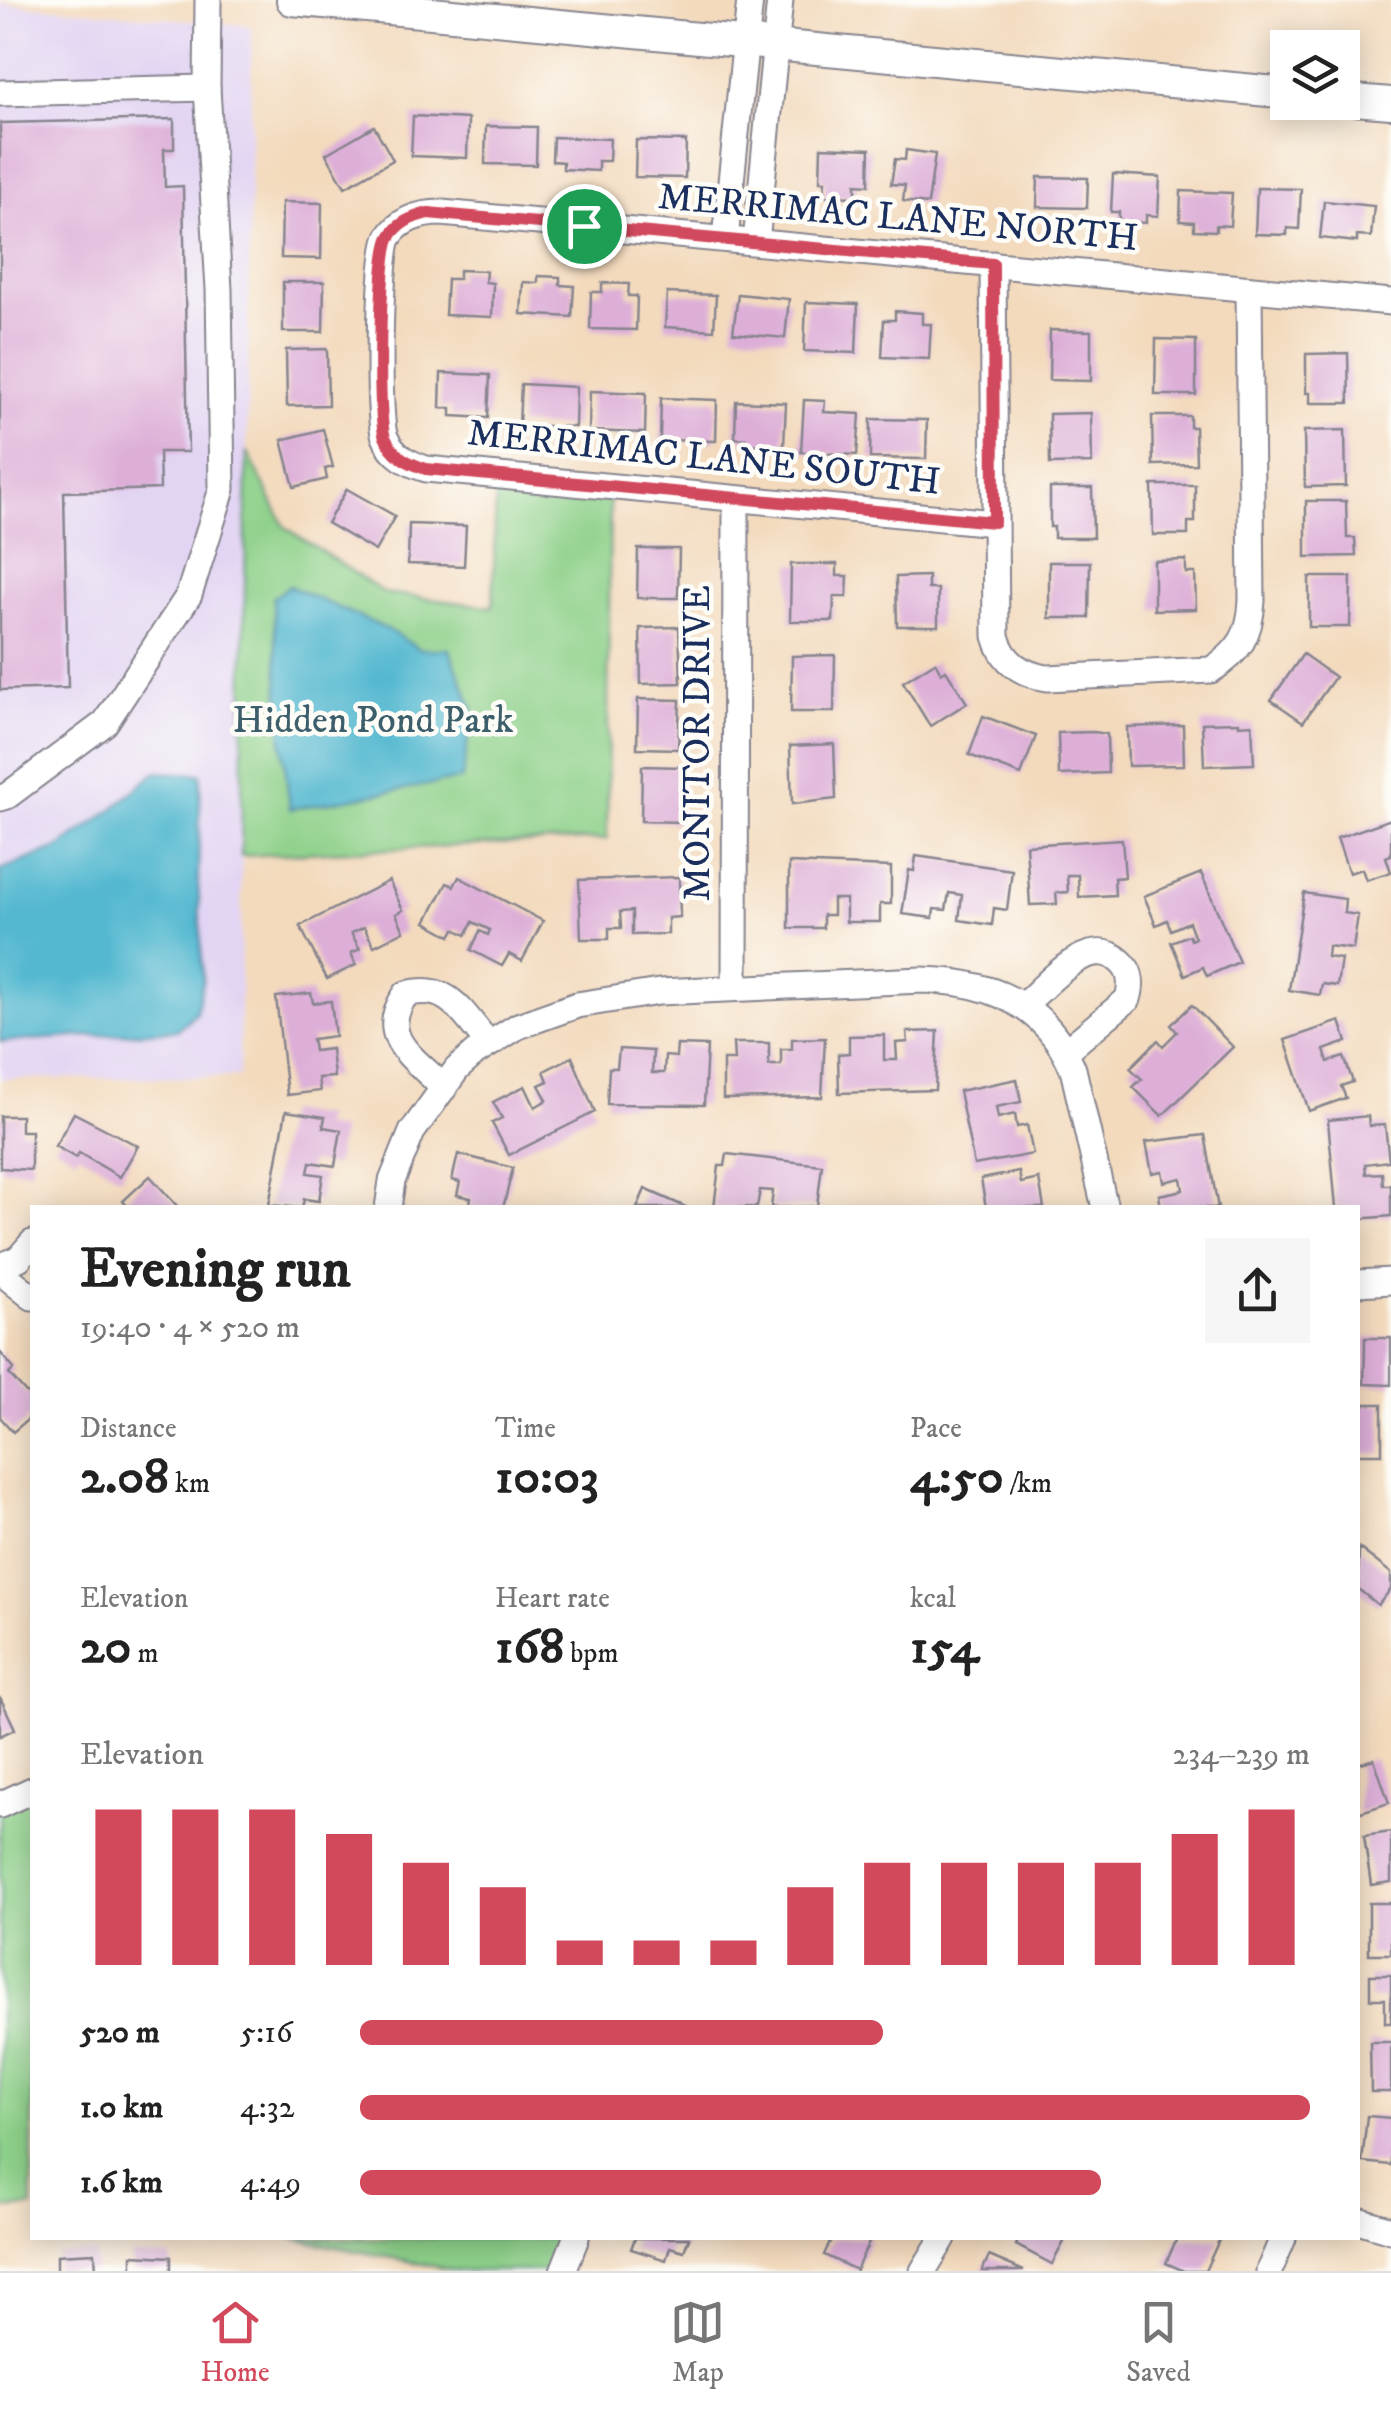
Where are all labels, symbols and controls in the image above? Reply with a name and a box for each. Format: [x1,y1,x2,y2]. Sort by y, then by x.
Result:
map controls [1270,30,1360,120]
button: layers [1270,30,1360,120]
street label: MERRIMAC LANE NORTH [656,173,1140,263]
pin [542,184,627,269]
icon: arrive [557,199,612,254]
street label: MERRIMAC LANE SOUTH [465,409,943,507]
street label: MONITOR DRIVE [674,585,722,901]
park label: Hidden Pond Park [232,697,514,745]
text: Evening run [80,1236,351,1305]
button: share [1205,1238,1310,1343]
text: 19:40 · 4 × 520 m [80,1308,300,1348]
text: Distance [80,1411,176,1446]
text: Time [495,1411,556,1446]
text: Pace [910,1411,962,1446]
text: 2.08 [80,1446,169,1509]
text: 10:03 [495,1446,599,1509]
text: 4:50 [910,1446,1004,1509]
text: km [169,1466,210,1501]
text: /km [1004,1466,1052,1501]
text: Elevation [80,1581,188,1616]
text: Heart rate [495,1581,610,1616]
text: kcal [910,1581,956,1616]
text: 20 [80,1616,131,1679]
text: 168 [495,1616,564,1679]
text: 154 [910,1616,979,1679]
text: m [131,1636,159,1671]
text: bpm [564,1636,618,1671]
text: Elevation [80,1735,204,1775]
text: 234–239 m [1173,1735,1310,1775]
text: 520 m [80,2013,160,2053]
text: 5:16 [240,2013,293,2053]
text: 1.0 km [80,2088,163,2128]
text: 4:32 [240,2088,294,2128]
text: 1.6 km [80,2163,163,2203]
text: 4:49 [240,2163,301,2203]
tab: Home [200,2295,270,2390]
tab: Map [670,2295,725,2390]
tab: Saved [1126,2295,1191,2390]

